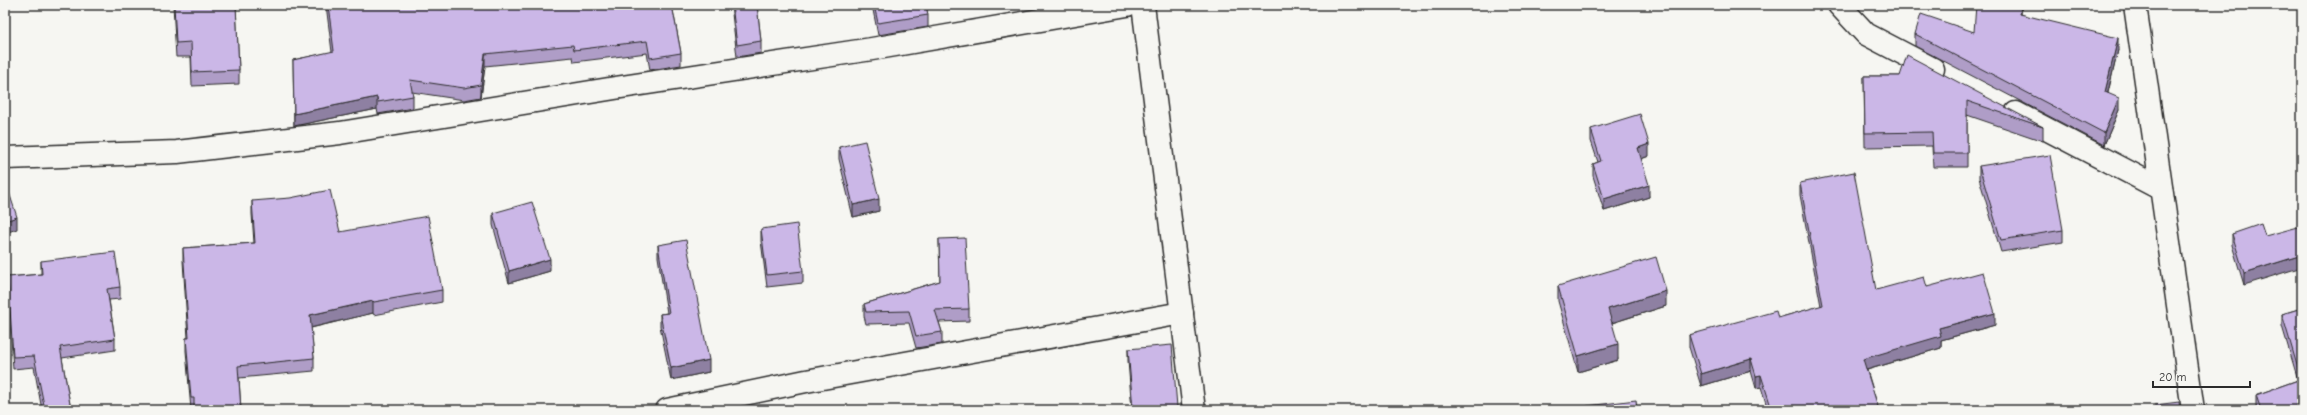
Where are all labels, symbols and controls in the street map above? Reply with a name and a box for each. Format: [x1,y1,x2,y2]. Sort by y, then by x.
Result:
scale bar [2153,363,2250,389]
text: 20 m [2159,370,2187,384]

